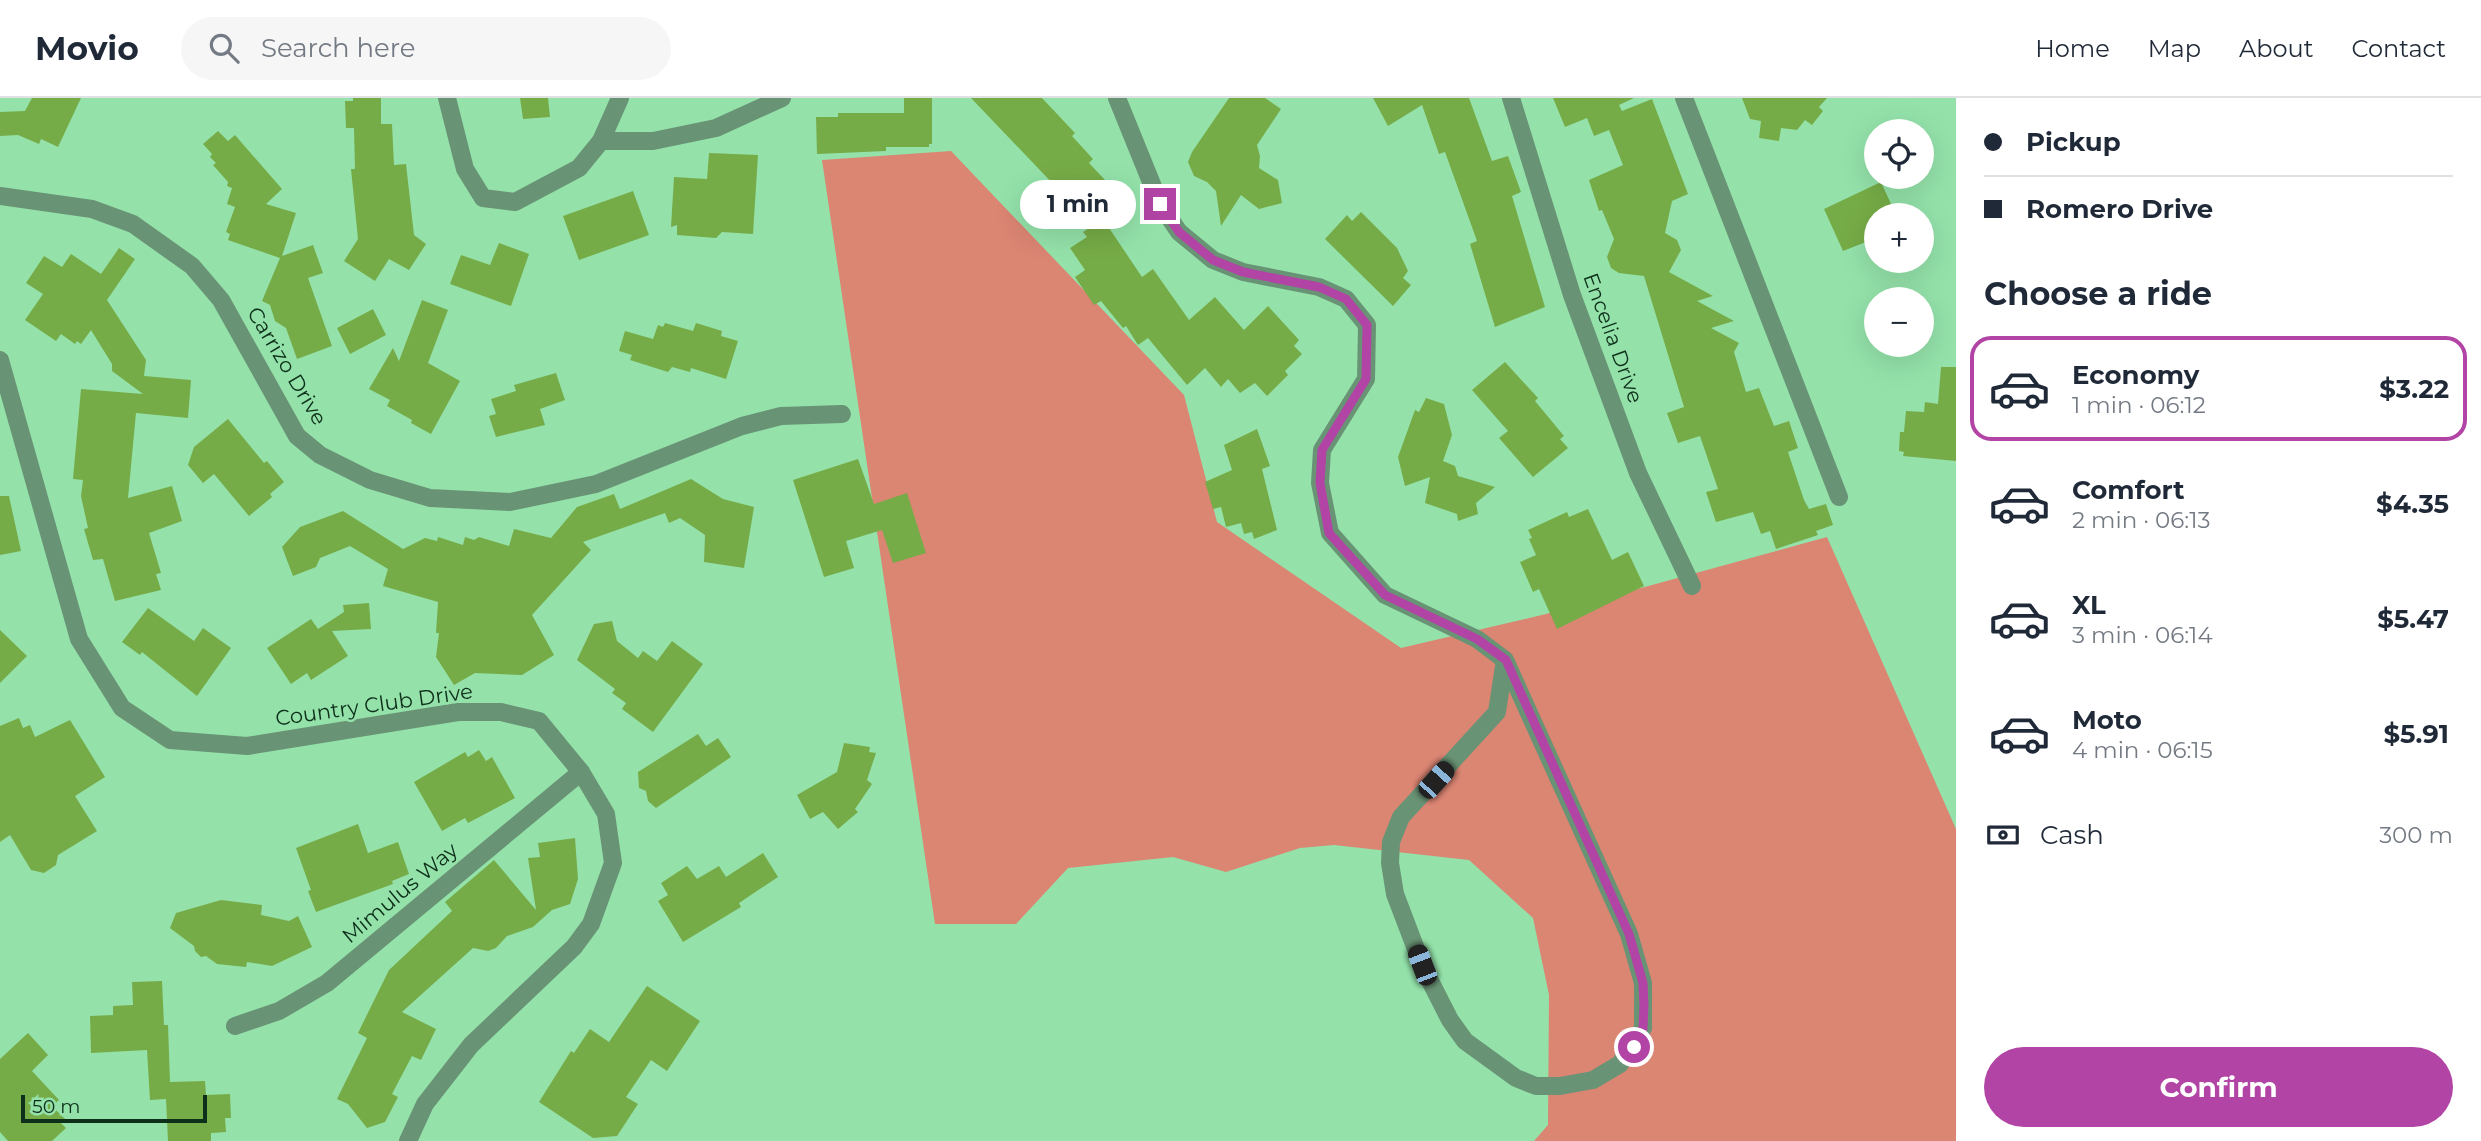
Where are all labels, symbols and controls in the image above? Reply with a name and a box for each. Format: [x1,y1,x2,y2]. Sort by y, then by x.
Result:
search box [181,17,671,80]
text: Movio [35,28,139,68]
icon: search [205,29,243,67]
text: Search here [261,32,416,64]
text: Home [2035,34,2110,63]
text: Map [2148,34,2201,63]
text: About [2239,34,2313,63]
text: Contact [2351,34,2446,63]
map controls [1864,119,1934,357]
button: locate [1864,119,1934,189]
text: Pickup [2026,126,2121,158]
callout: 1 min [1020,180,1136,228]
route end [1144,188,1176,220]
text: 1 min [1047,190,1109,218]
text: Romero Drive [2026,193,2213,225]
button: + [1864,203,1934,273]
street label: Encelia Drive [1578,269,1649,406]
text: Choose a ride [1984,274,2212,313]
button: − [1864,287,1934,357]
street label: Carrizo Drive [242,302,333,429]
icon: car [1988,357,2051,420]
text: Economy [2072,359,2199,391]
text: $3.22 [2379,373,2449,405]
text: 1 min · 06:12 [2072,391,2206,419]
icon: car [1988,472,2051,535]
text: Comfort [2072,474,2184,506]
text: $4.35 [2376,488,2449,520]
text: 2 min · 06:13 [2072,506,2210,534]
icon: car [1988,587,2051,650]
text: XL [2072,589,2106,621]
text: $5.47 [2377,603,2449,635]
text: 3 min · 06:14 [2072,621,2213,649]
street label: Country Club Drive [274,678,474,731]
icon: car [1988,702,2051,765]
text: Moto [2072,704,2142,736]
text: $5.91 [2383,718,2449,750]
text: 4 min · 06:15 [2072,736,2213,764]
car [1415,757,1458,803]
icon: cash [1984,816,2022,854]
text: Cash [2040,819,2104,851]
text: 300 m [2379,821,2453,849]
street label: Mimulus Way [337,837,463,948]
car [1405,942,1440,988]
route start [1618,1031,1650,1063]
button: Confirm [1984,1047,2453,1127]
scale bar [21,1092,206,1124]
text: 50 m [32,1095,80,1118]

